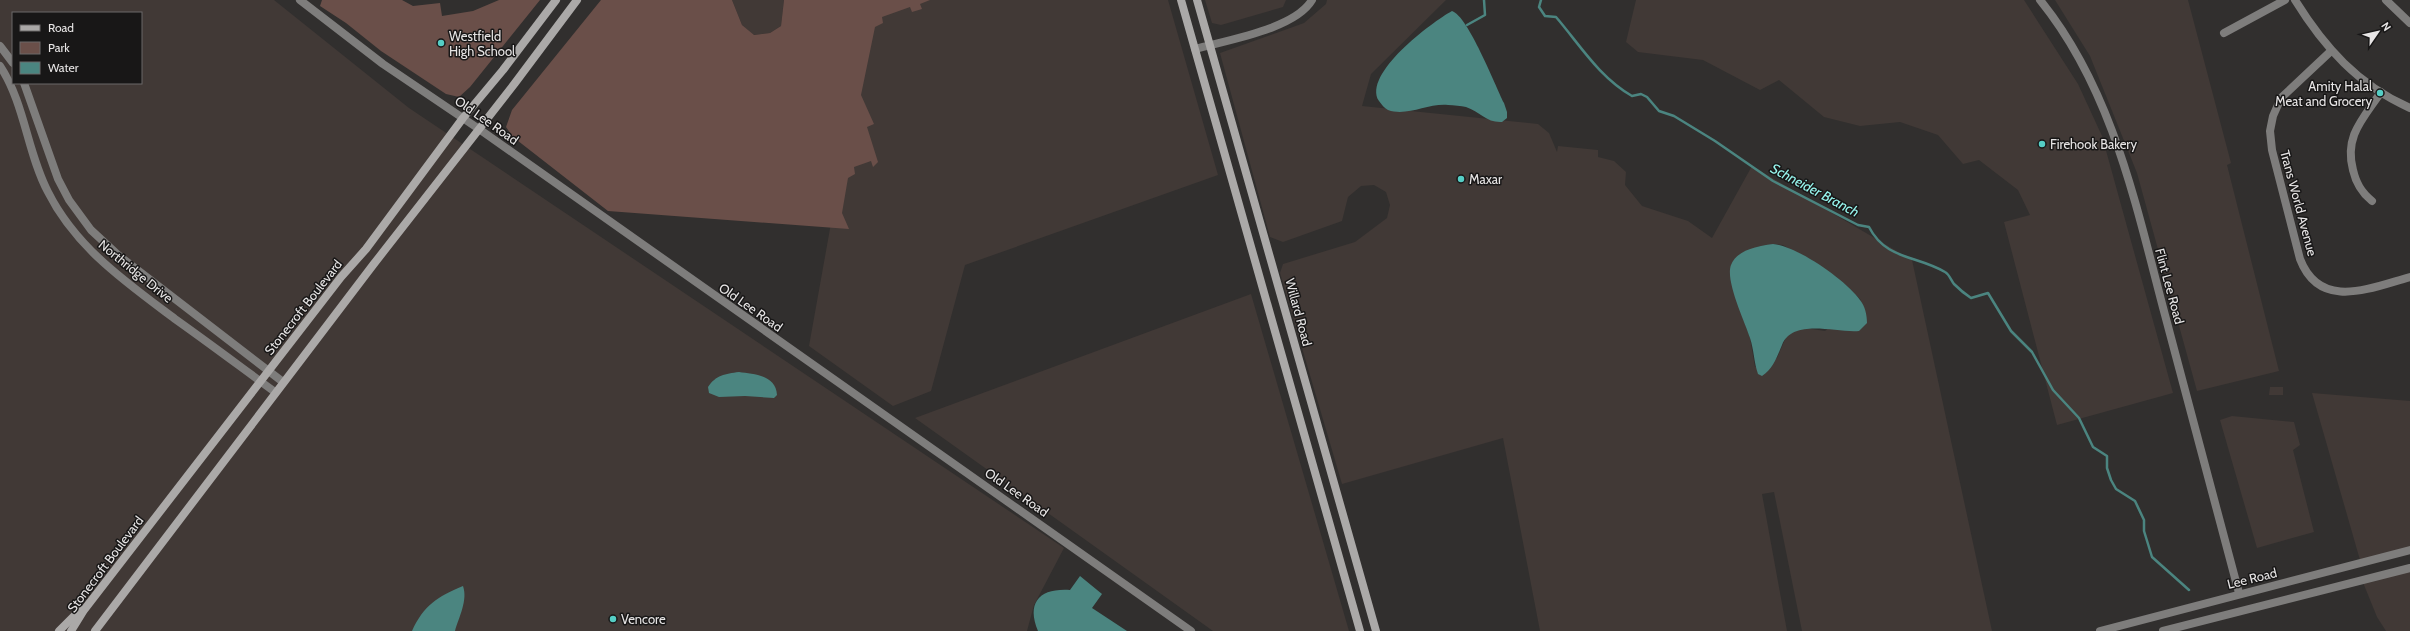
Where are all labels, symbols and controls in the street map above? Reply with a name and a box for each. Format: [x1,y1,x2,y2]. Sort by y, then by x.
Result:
legend [12,12,142,84]
north arrow [2358,12,2398,52]
text: N [2378,19,2394,34]
text: Road [48,20,74,35]
place label: Westfield High School [449,28,515,59]
marker: Westfield High School [436,38,446,48]
text: Park [48,40,70,55]
text: Water [48,60,79,75]
place label: Amity Halal Meat and Grocery [2275,78,2372,109]
marker: Amity Halal Meat and Grocery [2375,88,2385,98]
street label: Old Lee Road [452,92,522,148]
place label: Firehook Bakery [2050,136,2137,152]
marker: Firehook Bakery [2037,139,2047,149]
street label: Trans World Avenue [2277,148,2321,258]
water label: Schneider Branch [1768,159,1862,221]
place label: Maxar [1469,171,1503,187]
marker: Maxar [1456,174,1466,184]
street label: Northridge Drive [96,236,177,306]
street label: Flint Lee Road [2152,246,2188,326]
street label: Stonecroft Boulevard [261,256,345,358]
street label: Willard Road [1282,276,1316,348]
street label: Old Lee Road [716,279,786,335]
street label: Old Lee Road [982,464,1052,520]
street label: Stonecroft Boulevard [64,513,146,615]
street label: Lee Road [2225,564,2279,592]
place label: Vencore [621,611,666,627]
marker: Vencore [608,614,618,624]

